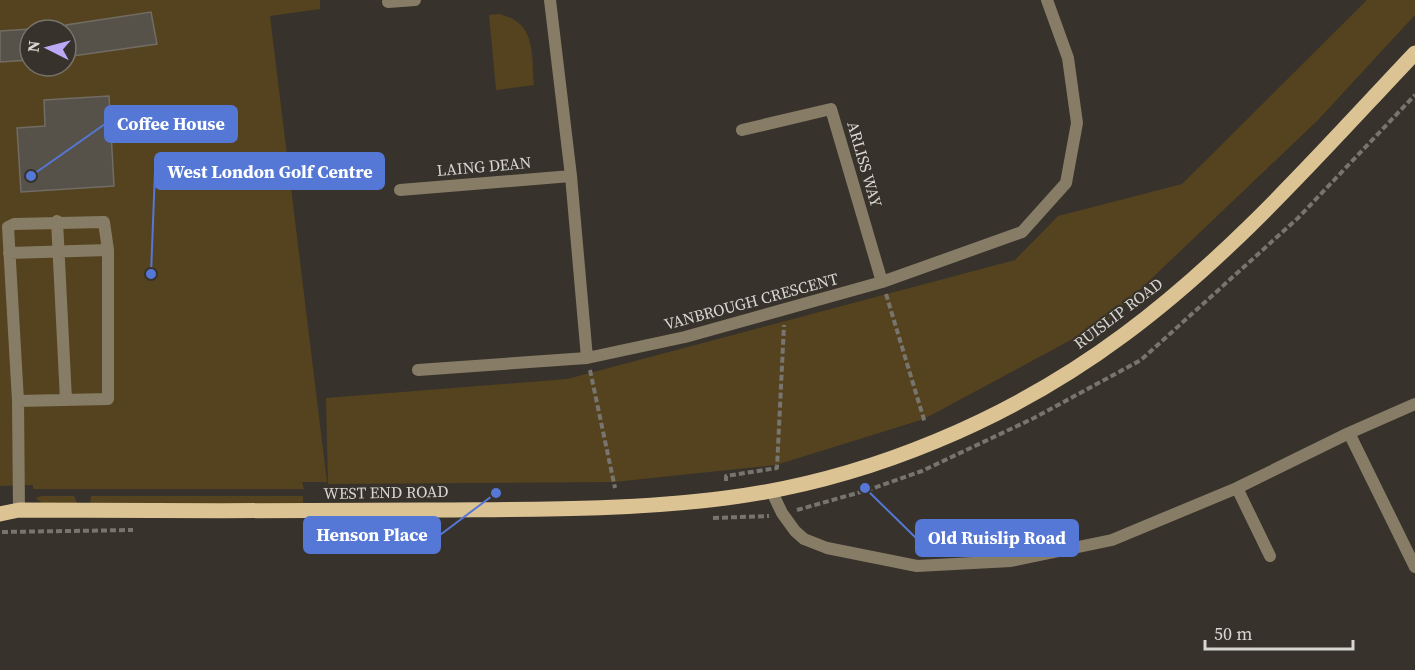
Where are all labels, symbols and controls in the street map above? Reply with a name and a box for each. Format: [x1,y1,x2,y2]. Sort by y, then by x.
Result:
north arrow [18,18,78,78]
text: N [22,39,45,53]
callout: Coffee House [105,106,237,142]
text: Coffee House [117,111,225,136]
street label: ARLISS WAY [842,118,888,210]
street label: LAING DEAN [436,151,532,181]
callout: West London Golf Centre [155,153,384,189]
text: West London Golf Centre [167,159,373,184]
street label: VANBROUGH CRESCENT [661,267,841,335]
street label: RUISLIP ROAD [1069,272,1167,354]
street label: WEST END ROAD [323,480,449,504]
callout: Henson Place [304,517,440,553]
callout: Old Ruislip Road [916,520,1078,556]
text: Henson Place [316,522,428,547]
text: Old Ruislip Road [928,525,1066,550]
scale bar [1205,613,1354,651]
text: 50 m [1214,621,1252,646]

